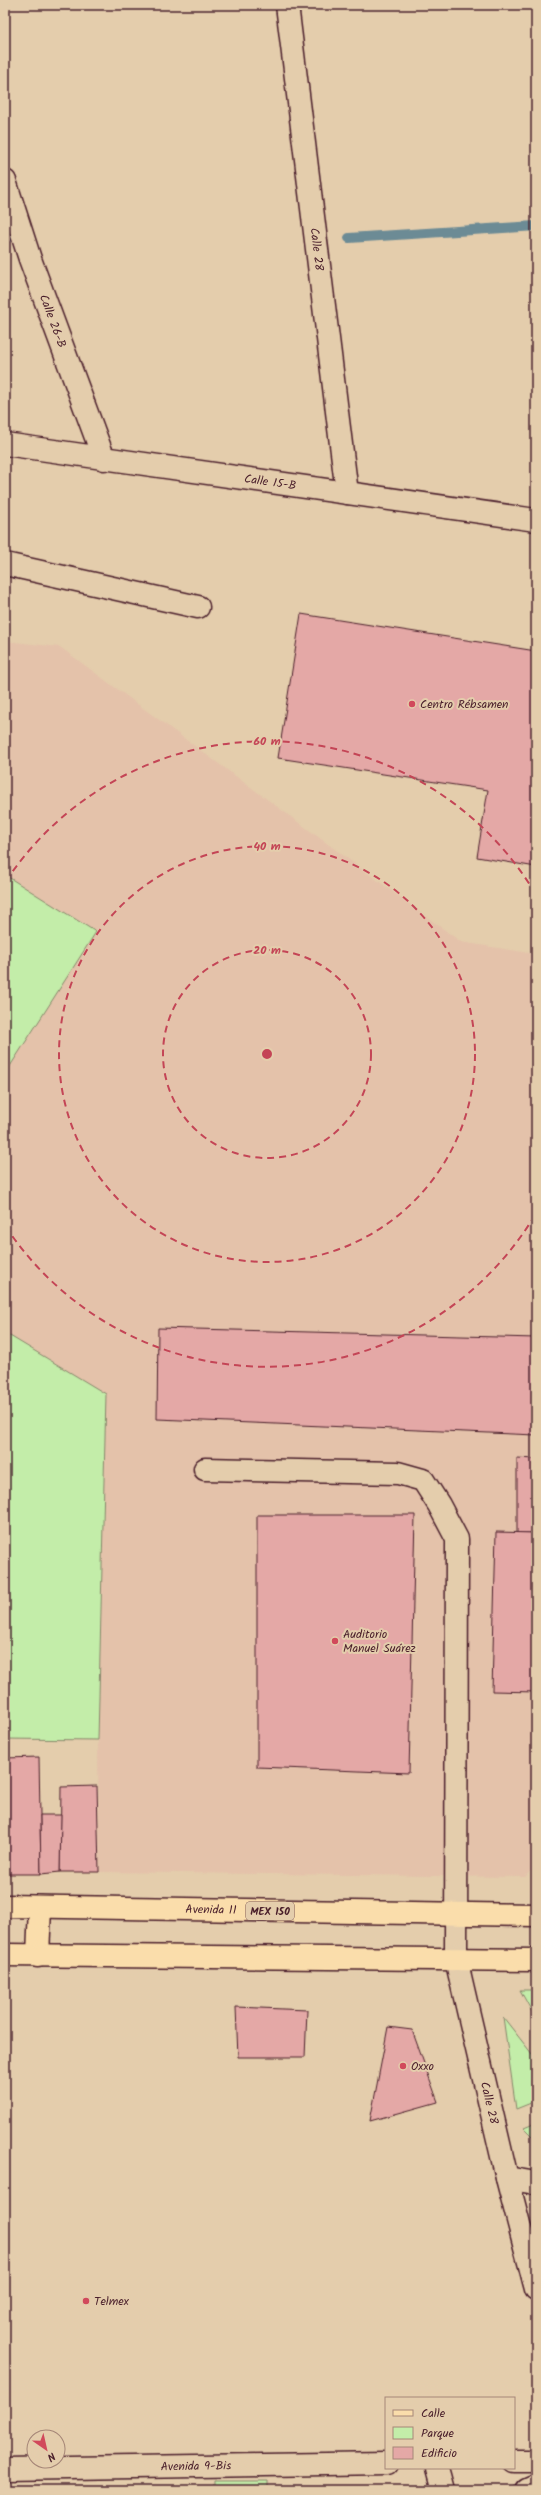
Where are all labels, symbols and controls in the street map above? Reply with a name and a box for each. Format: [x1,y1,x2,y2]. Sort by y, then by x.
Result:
street label: Calle 28 [304,227,329,273]
street label: Calle 26-B [34,292,71,351]
street label: Calle 15-B [243,469,297,496]
place label: Centro Rébsamen [420,695,509,714]
marker: Centro Rébsamen [407,699,417,709]
text: 60 m [253,732,281,751]
text: 40 m [253,837,281,856]
text: 20 m [253,941,281,960]
centre of rings [260,1047,274,1061]
place label: Auditorio Manuel Suárez [343,1625,416,1658]
marker: Auditorio Manuel Suárez [330,1636,340,1646]
street label: Avenida 11 [185,1900,237,1920]
road number: MEX 150 [246,1902,294,1920]
place label: Oxxo [411,2057,434,2076]
marker: Oxxo [398,2061,408,2071]
street label: Calle 28 [475,2080,503,2127]
place label: Telmex [94,2292,130,2311]
marker: Telmex [81,2296,91,2306]
legend [385,2397,515,2469]
text: Calle [421,2404,446,2423]
text: Parque [421,2424,455,2443]
north arrow [26,2429,66,2469]
text: Edificio [421,2444,457,2463]
text: N [43,2447,59,2466]
street label: Avenida 9-Bis [161,2456,231,2477]

